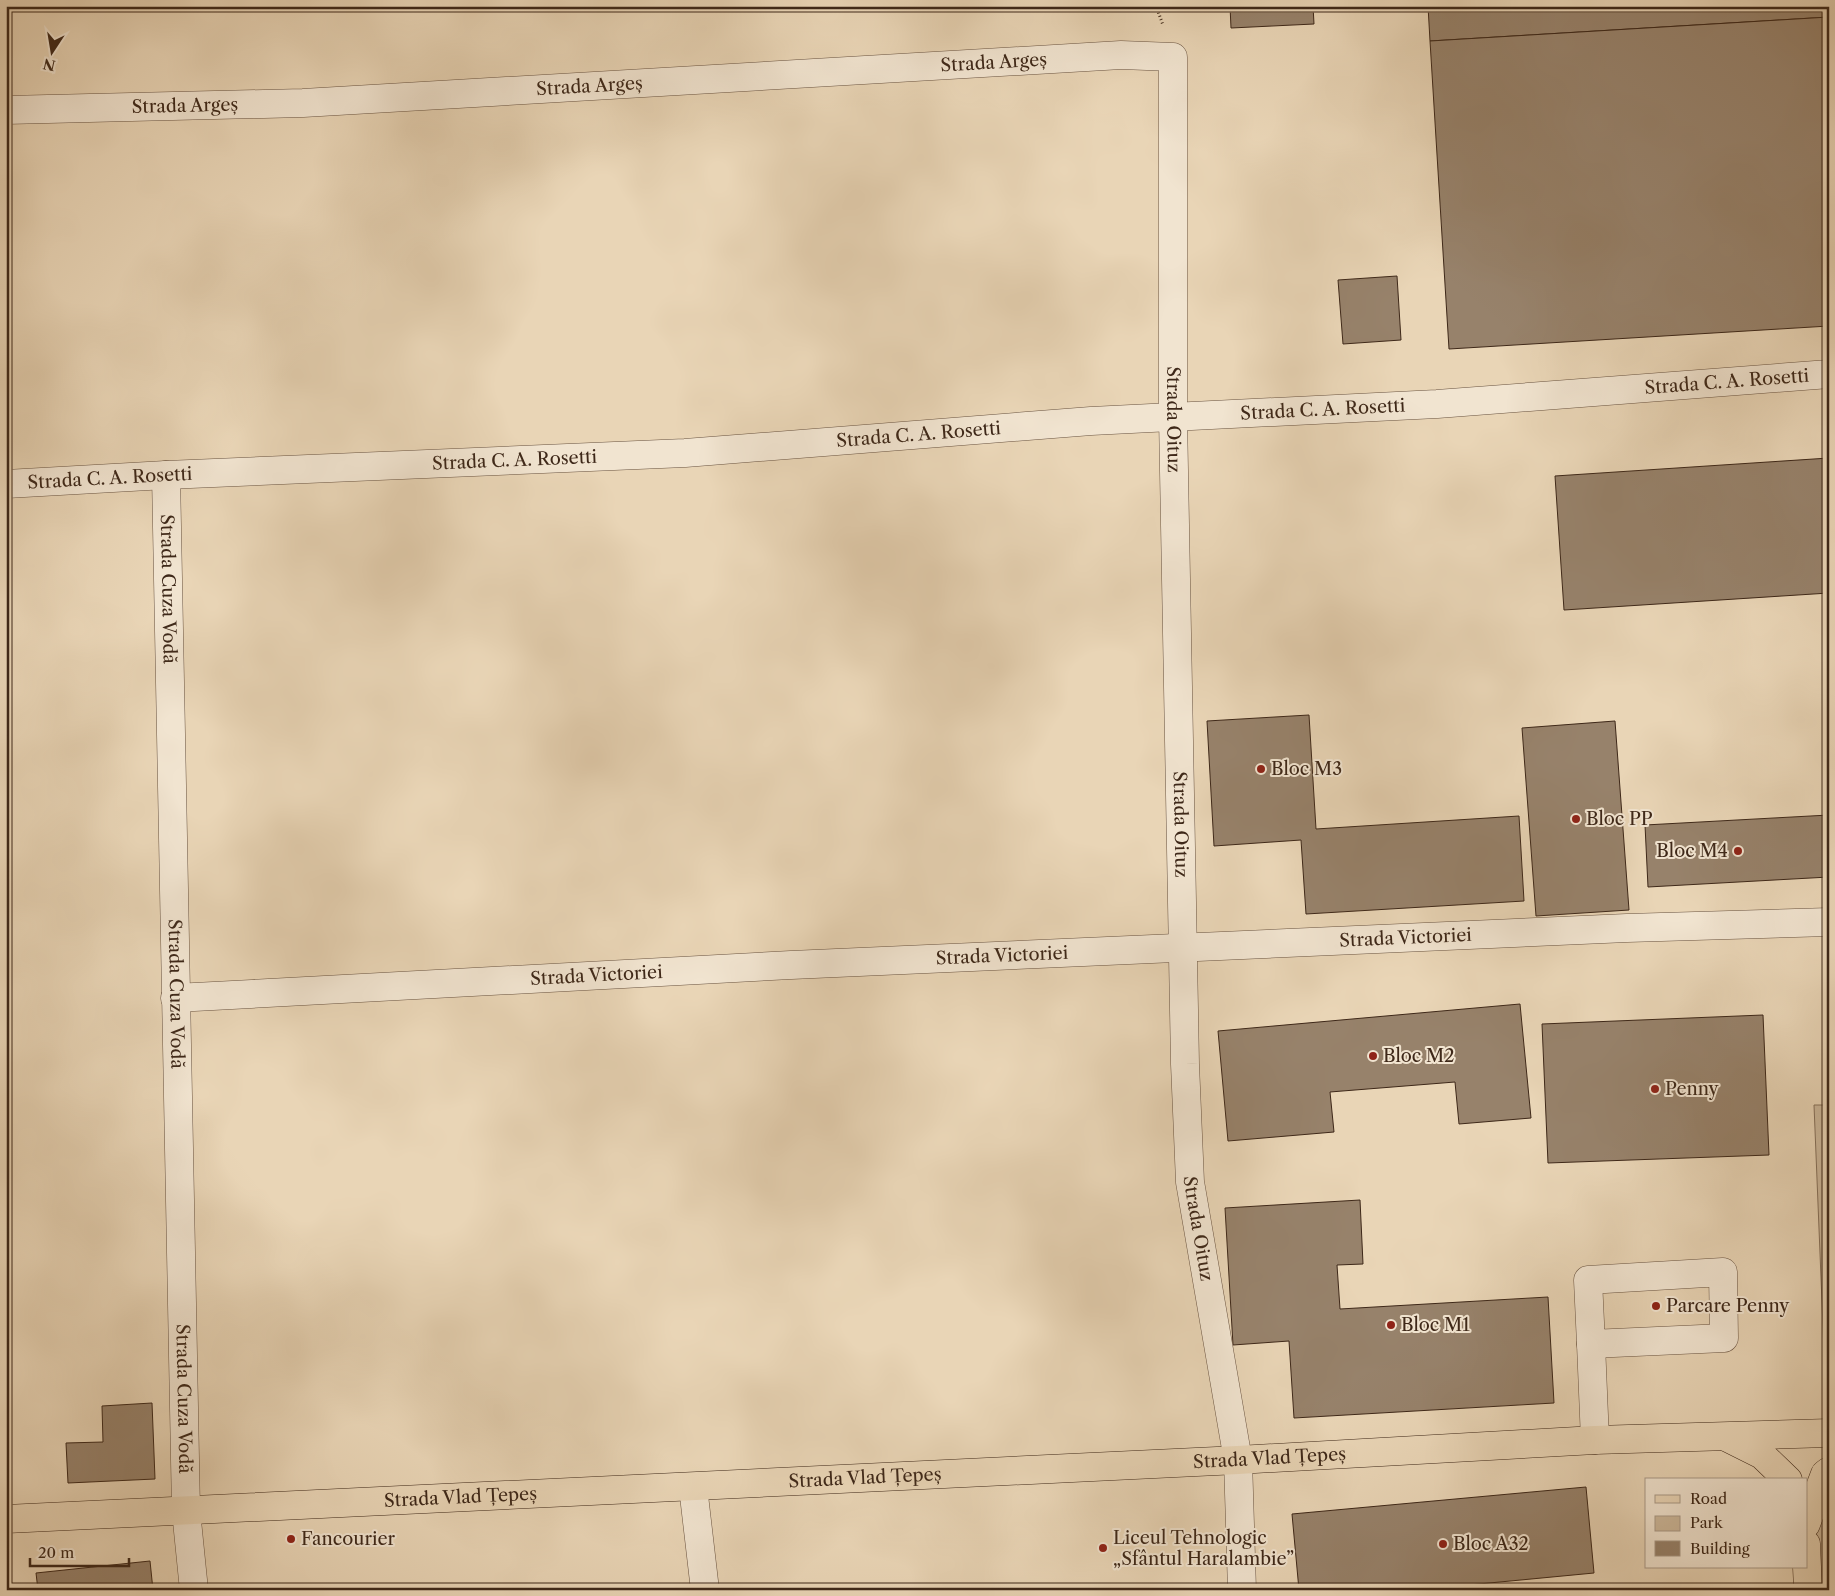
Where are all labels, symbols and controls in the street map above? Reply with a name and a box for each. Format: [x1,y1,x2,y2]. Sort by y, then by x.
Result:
north arrow [28,28,78,78]
street label: Strada Argeș [940,48,1048,77]
text: N [41,55,57,75]
street label: Strada Argeș [536,72,643,100]
street label: Strada Argeș [131,94,239,118]
street label: Strada C. A. Rosetti [1644,365,1810,399]
street label: Strada Oituz [1162,366,1185,473]
street label: Strada C. A. Rosetti [1240,395,1406,425]
street label: Strada C. A. Rosetti [835,417,1002,452]
street label: Strada C. A. Rosetti [432,446,598,475]
street label: Strada C. A. Rosetti [27,463,193,494]
street label: Strada Cuza Vodă [156,514,181,665]
place label: Bloc M3 [1271,758,1342,780]
marker: Bloc M3 [1255,763,1267,775]
street label: Strada Oituz [1169,771,1193,878]
place label: Bloc PP [1586,808,1653,830]
marker: Bloc PP [1570,813,1582,825]
place label: Bloc M4 [1656,840,1728,862]
marker: Bloc M4 [1732,845,1744,857]
street label: Strada Cuza Vodă [164,919,188,1070]
street label: Strada Victoriei [1339,924,1473,952]
street label: Strada Victoriei [935,942,1069,970]
street label: Strada Victoriei [530,961,664,990]
place label: Bloc M2 [1383,1045,1455,1067]
marker: Bloc M2 [1367,1050,1379,1062]
place label: Penny [1665,1078,1720,1100]
marker: Penny [1649,1083,1661,1095]
street label: Strada Oituz [1179,1176,1218,1283]
place label: Parcare Penny [1666,1295,1790,1317]
marker: Parcare Penny [1650,1300,1662,1312]
place label: Bloc M1 [1401,1314,1470,1336]
marker: Bloc M1 [1385,1319,1397,1331]
street label: Strada Cuza Vodă [171,1324,196,1474]
street label: Strada Vlad Țepeș [1193,1443,1347,1473]
street label: Strada Vlad Țepeș [788,1463,942,1493]
legend [1645,1478,1808,1568]
street label: Strada Vlad Țepeș [383,1483,537,1512]
text: Road [1690,1489,1727,1508]
text: Park [1690,1513,1724,1532]
place label: Liceul Tehnologic „Sfântul Haralambie” [1113,1527,1294,1570]
place label: Fancourier [301,1528,396,1550]
marker: Fancourier [285,1533,297,1545]
place label: Bloc A32 [1453,1533,1529,1555]
scale bar [30,1536,129,1568]
marker: Bloc A32 [1437,1538,1449,1550]
text: Building [1690,1539,1750,1558]
marker: Liceul Tehnologic „Sfântul Haralambie” [1097,1542,1109,1554]
text: 20 m [38,1543,74,1562]

